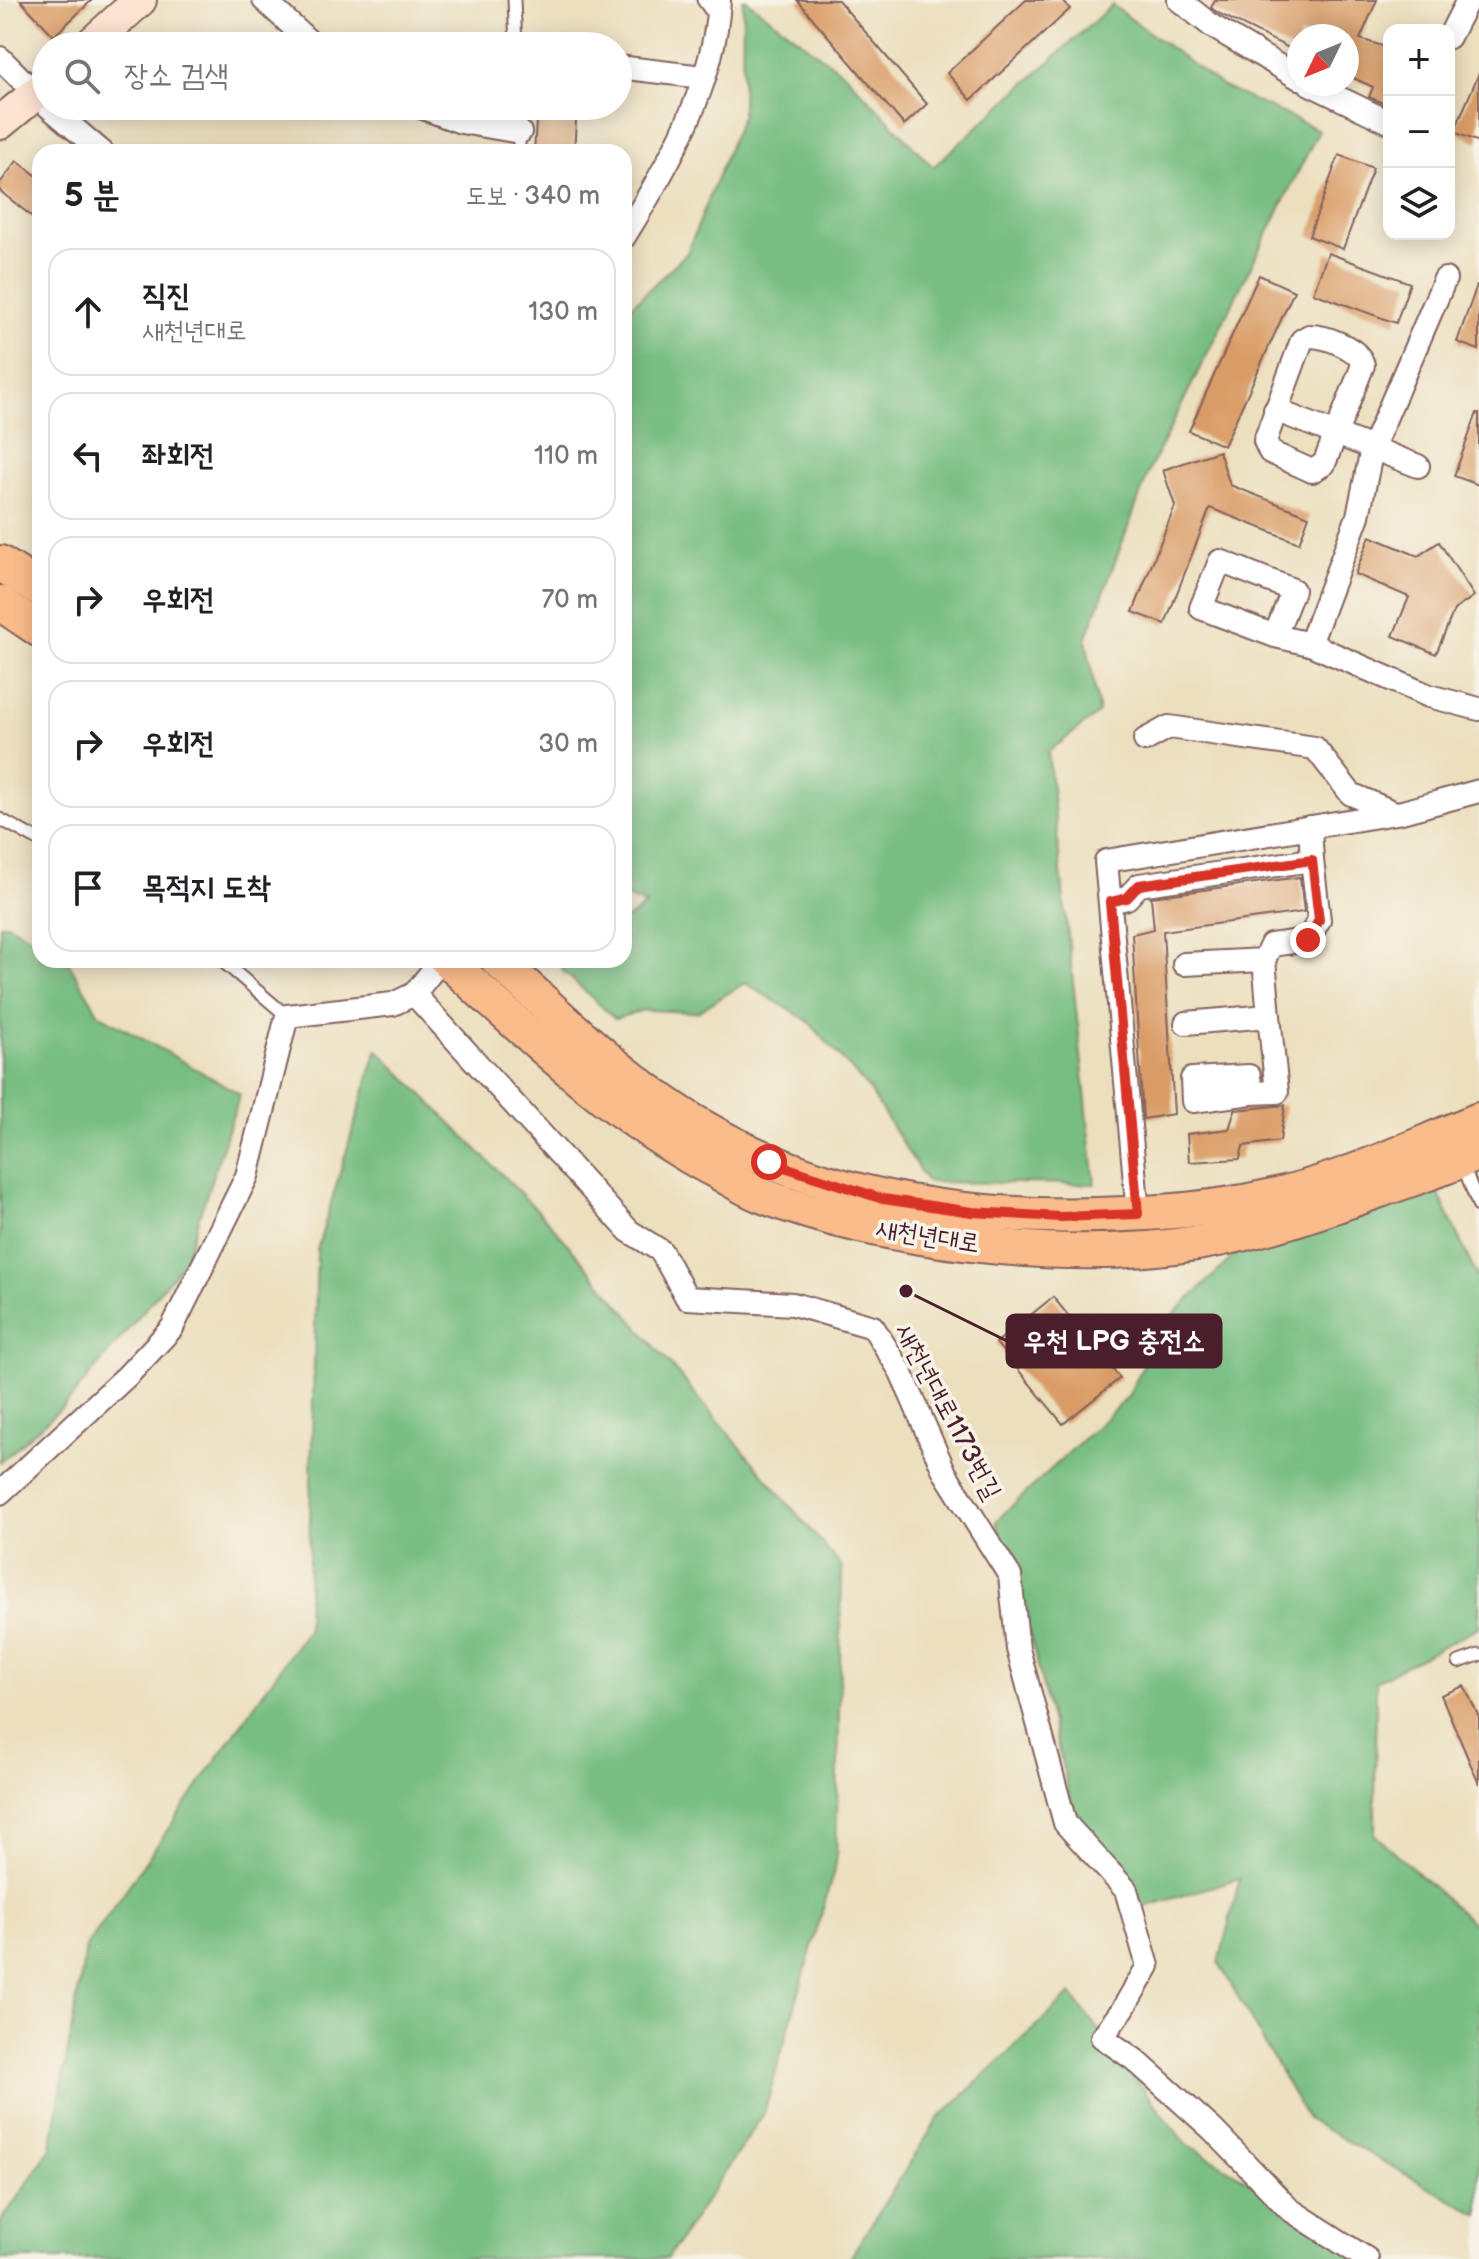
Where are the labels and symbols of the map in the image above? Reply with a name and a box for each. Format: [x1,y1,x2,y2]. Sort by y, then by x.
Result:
north arrow [1287,24,1359,96]
route end [1290,922,1326,958]
route start [751,1144,787,1180]
street label: 새천년대로 [874,1213,982,1260]
callout: 우천 LPG 충전소 [1007,1315,1221,1367]
street label: 새천년대로1173번길 [888,1318,1007,1505]
text: 우천 LPG 충전소 [1023,1325,1205,1358]

